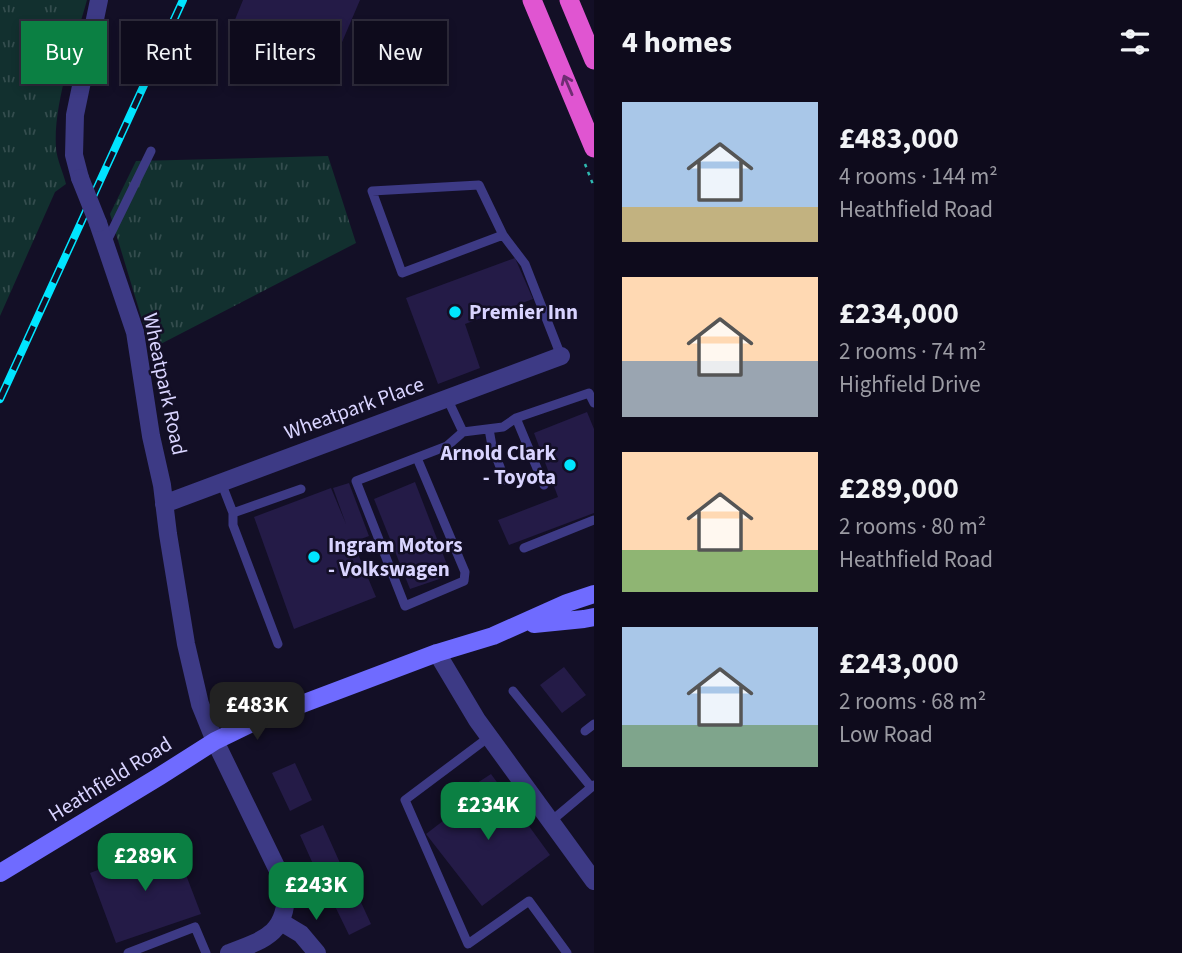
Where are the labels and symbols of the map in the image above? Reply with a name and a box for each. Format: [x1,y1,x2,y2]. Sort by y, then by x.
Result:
one-way arrow [560,74,573,96]
place label: Premier Inn [469,297,578,327]
marker: Premier Inn [447,304,463,320]
street label: Wheatpark Road [135,310,195,458]
street label: Wheatpark Place [280,369,428,447]
place label: Arnold Clark - Toyota [440,438,556,492]
marker: Arnold Clark - Toyota [562,457,578,473]
place label: Ingram Motors - Volkswagen [328,530,462,584]
marker: Ingram Motors - Volkswagen [306,549,322,565]
pin: £483K [208,682,306,742]
street label: Heathfield Road [42,729,178,829]
pin: £234K [439,782,537,842]
pin: £289K [96,834,194,893]
pin: £243K [267,862,365,922]

